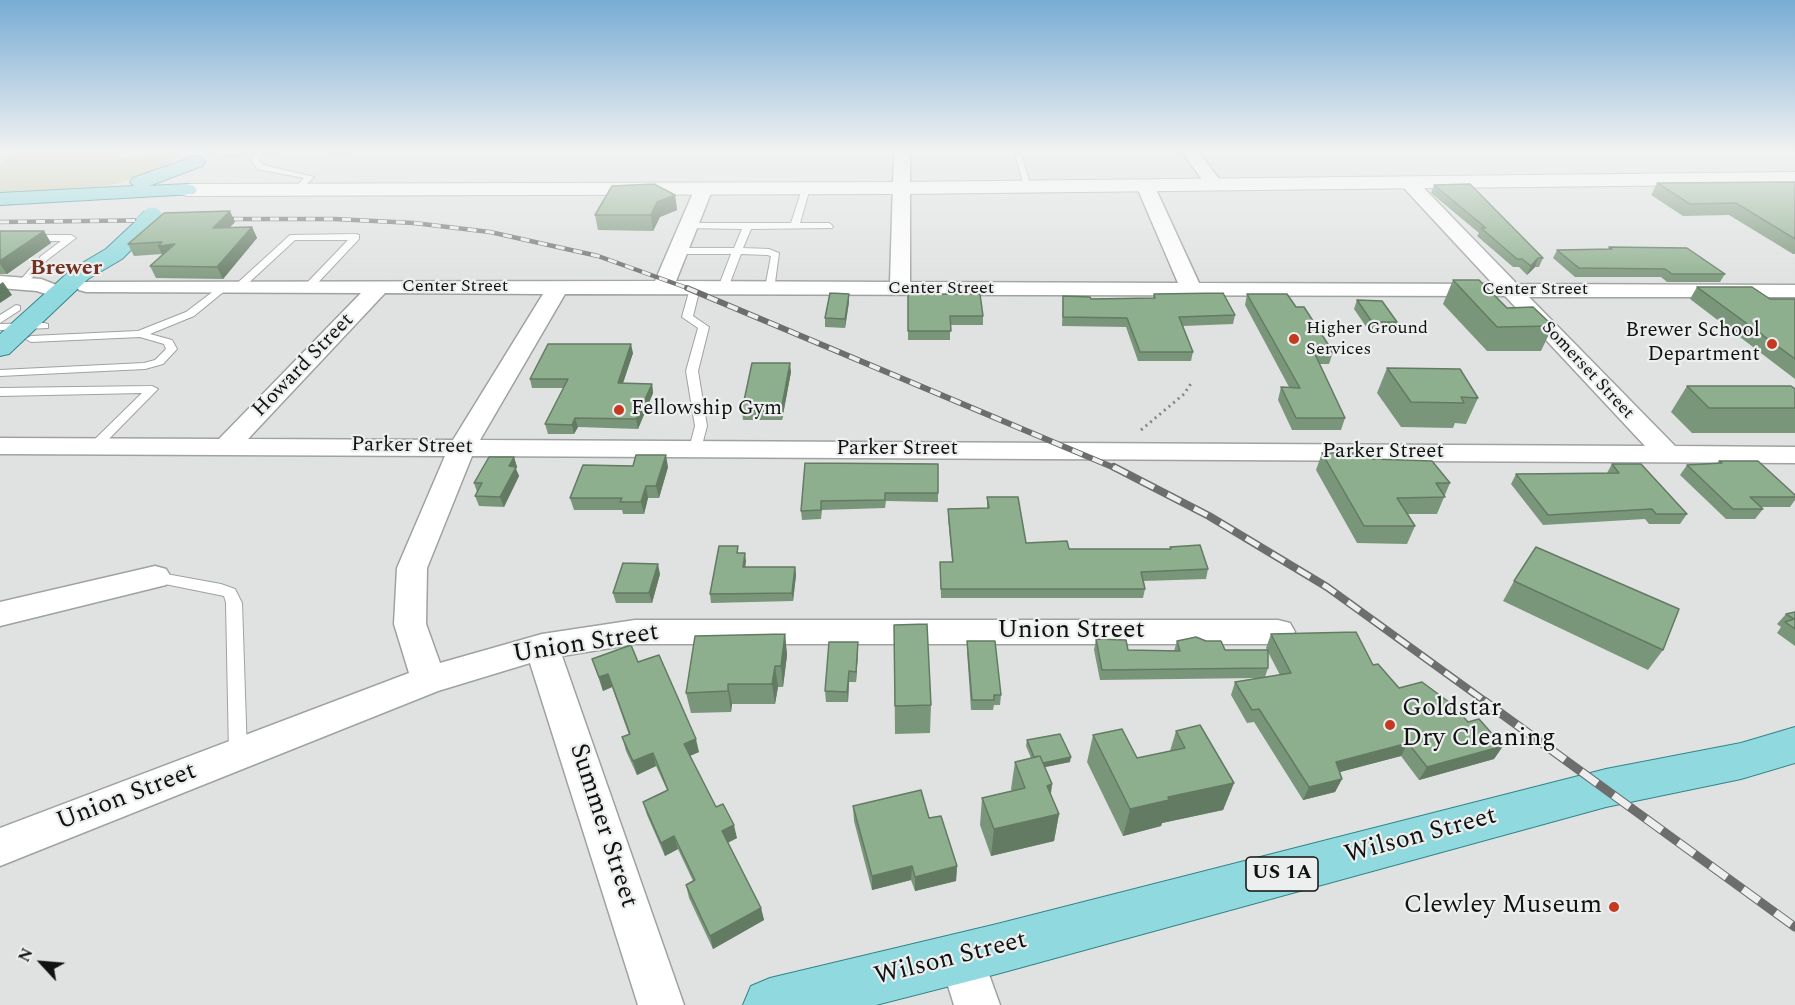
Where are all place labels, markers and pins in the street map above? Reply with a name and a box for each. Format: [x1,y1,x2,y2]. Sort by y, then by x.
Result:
place label: Higher Ground Services [1306,318,1428,360]
place label: Brewer School Department [1625,319,1760,369]
marker: Higher Ground Services [1287,332,1301,346]
marker: Brewer School Department [1765,337,1779,351]
place label: Fellowship Gym [631,397,782,423]
marker: Fellowship Gym [612,403,626,417]
place label: Goldstar Dry Cleaning [1402,694,1556,756]
marker: Goldstar Dry Cleaning [1383,718,1397,732]
place label: Clewley Museum [1404,891,1602,923]
marker: Clewley Museum [1607,900,1621,914]

